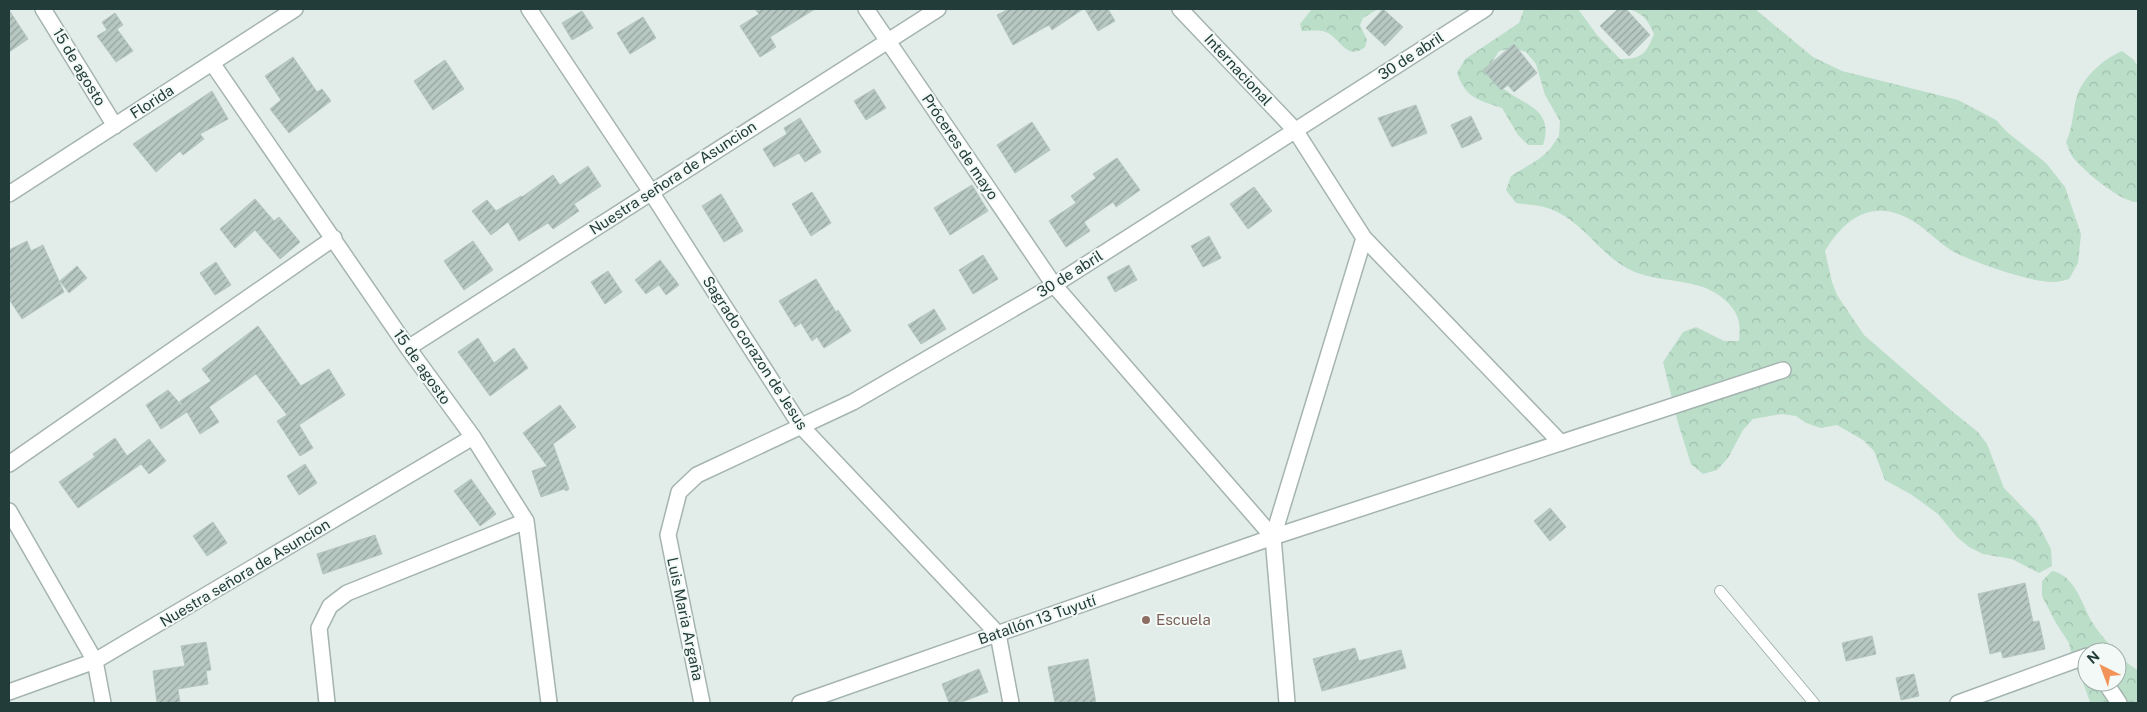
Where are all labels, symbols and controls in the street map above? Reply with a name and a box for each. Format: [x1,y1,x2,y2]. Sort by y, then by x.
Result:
street label: 15 de agosto [50,25,109,109]
street label: 30 de abril [1375,28,1447,83]
street label: Internacional [1201,31,1276,109]
street label: Florida [127,81,177,122]
street label: Próceres de mayo [919,91,1002,203]
street label: Nuestra señora de Asuncion [586,117,759,238]
street label: 30 de abril [1034,247,1106,301]
street label: Sagrado corazon de Jesus [699,273,811,433]
street label: 15 de agosto [390,326,454,407]
street label: Nuestra señora de Asuncion [157,515,333,630]
street label: Luis Maria Argaña [664,555,707,682]
street label: Batallón 13 Tuyutí [976,591,1098,648]
place label: Escuela [1156,611,1211,628]
marker: Escuela [1140,614,1152,626]
north arrow [2077,642,2127,692]
text: N [2084,648,2103,667]

